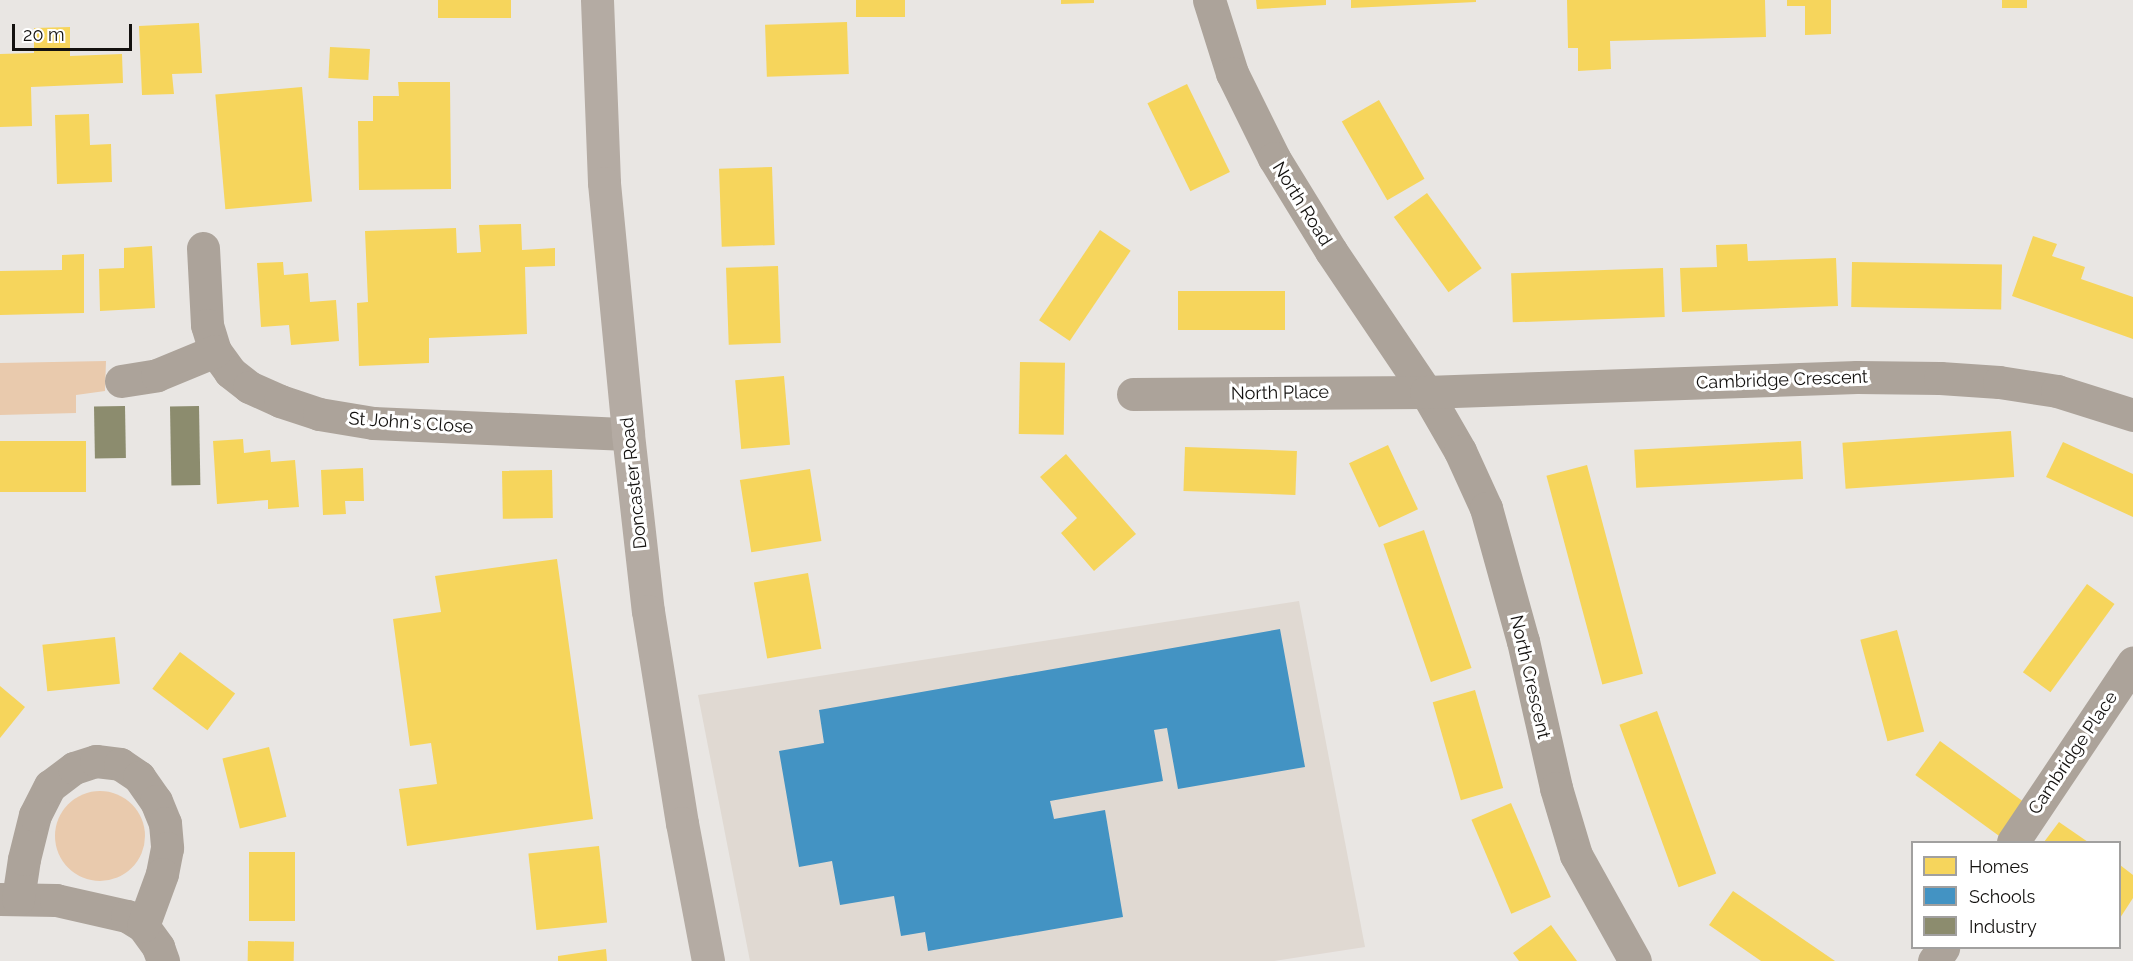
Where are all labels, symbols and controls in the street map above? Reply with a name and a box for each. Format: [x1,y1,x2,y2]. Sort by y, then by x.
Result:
scale bar [15,12,135,50]
text: 20 m [23,24,65,45]
street label: North Road [1268,158,1336,250]
street label: Cambridge Crescent [1696,366,1868,394]
street label: North Place [1231,381,1329,405]
street label: St John's Close [348,408,474,438]
street label: Doncaster Road [616,416,652,550]
street label: North Crescent [1505,613,1555,741]
street label: Cambridge Place [2024,687,2122,819]
legend [1911,841,2121,949]
text: Homes [1969,856,2029,877]
text: Schools [1969,886,2035,907]
text: Industry [1969,916,2037,937]

